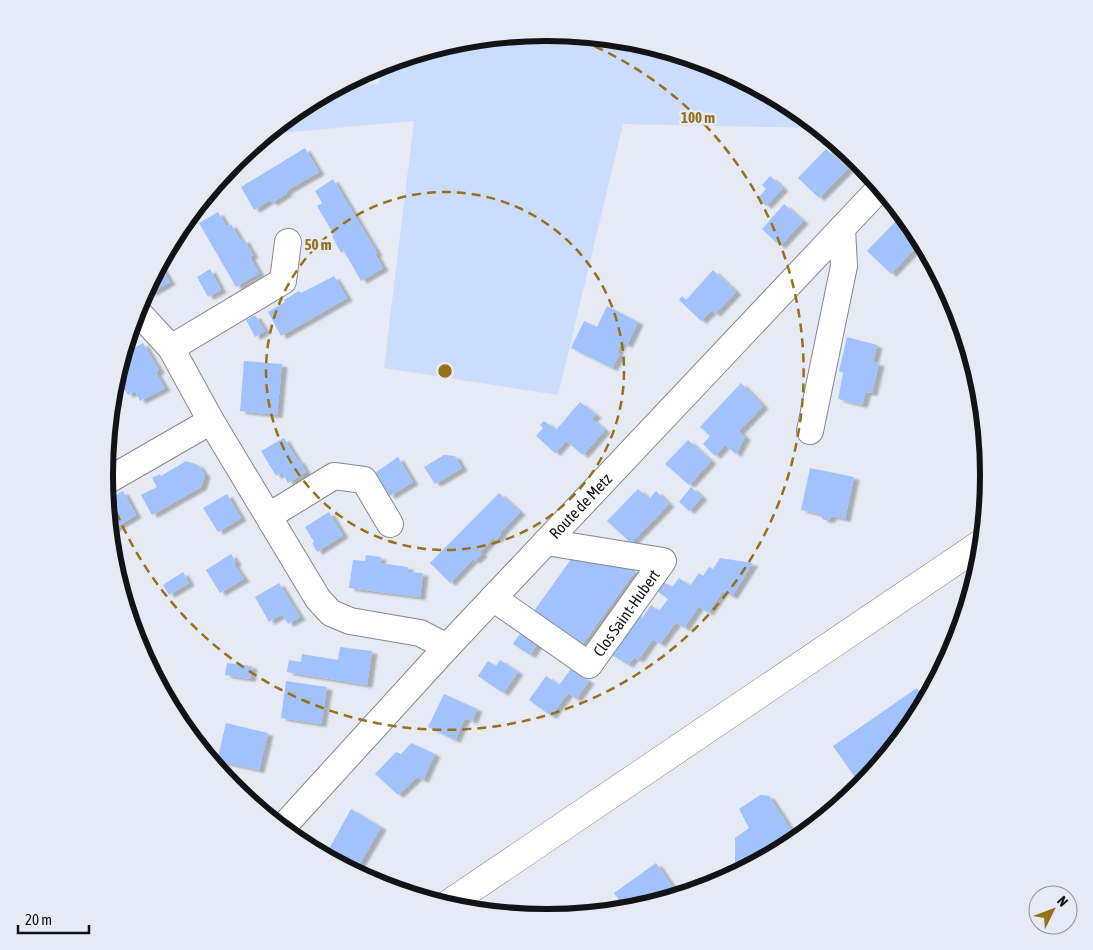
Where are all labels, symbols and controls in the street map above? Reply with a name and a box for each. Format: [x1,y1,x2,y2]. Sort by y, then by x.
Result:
text: 100 m [681,109,715,126]
text: 50 m [305,236,332,253]
centre of rings [436,362,454,380]
street label: Route de Metz [545,469,615,542]
street label: Clos Saint-Hubert [589,566,663,660]
north arrow [1028,885,1078,935]
text: N [1054,893,1071,910]
scale bar [18,902,89,934]
text: 20 m [25,911,52,928]

